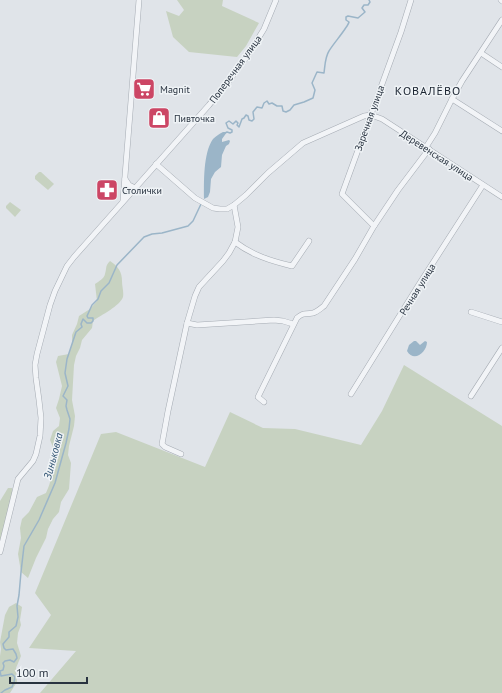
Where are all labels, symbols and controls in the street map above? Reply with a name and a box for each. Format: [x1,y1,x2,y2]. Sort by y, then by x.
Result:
street label: Поперечная улица [206,33,264,106]
supermarket icon: Magnit [131,76,157,102]
place label: Magnit [160,83,190,96]
district label: КОВАЛЁВО [395,83,461,98]
street label: Заречная улица [352,84,387,153]
shop icon: Пивточка [146,105,172,131]
place label: Пивточка [174,112,215,125]
street label: Деревенская улица [398,127,476,184]
pharmacy icon: Столички [94,177,120,203]
place label: Столички [122,184,162,197]
street label: Речная улица [396,261,438,317]
water label: Зиньковка [40,431,66,481]
scale bar [10,659,87,685]
text: 100 m [16,665,49,680]

